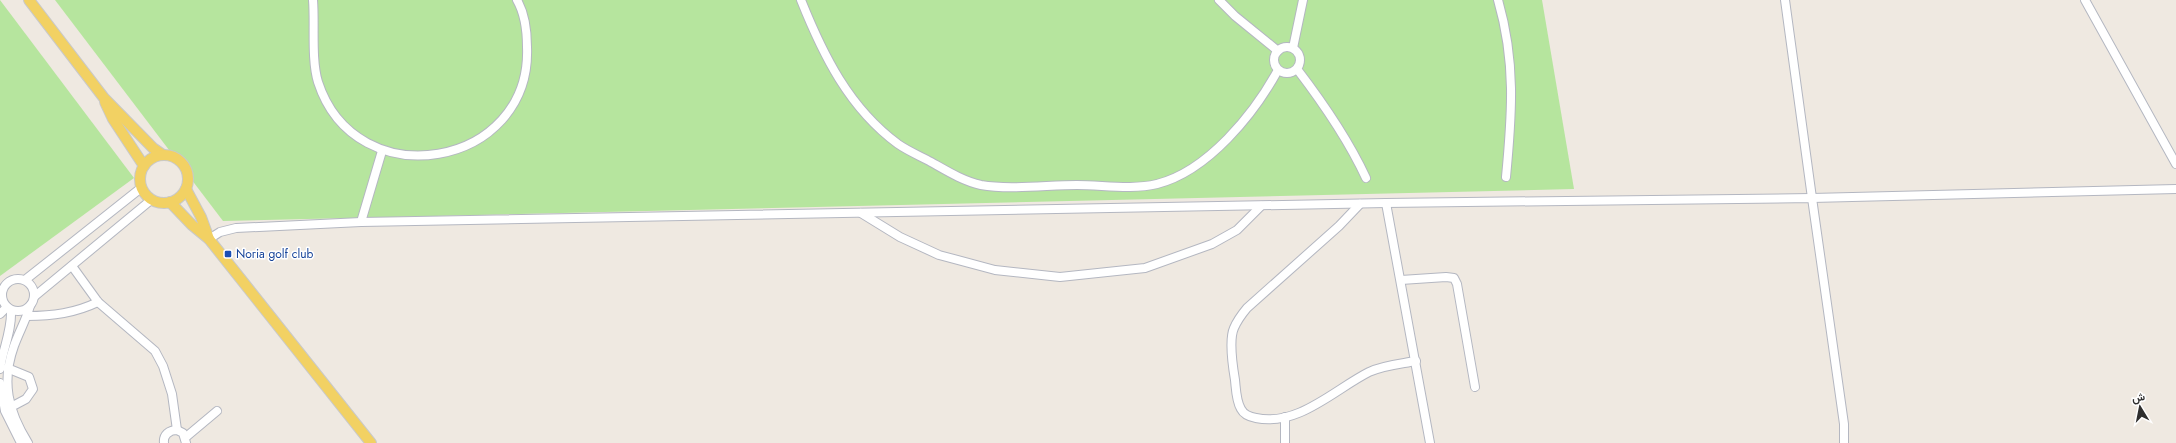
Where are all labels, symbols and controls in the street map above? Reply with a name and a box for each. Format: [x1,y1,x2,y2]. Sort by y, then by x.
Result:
place label: Noria golf club [236,245,313,263]
marker: Noria golf club [223,249,233,259]
north arrow [2120,387,2160,427]
text: ش [2130,388,2146,406]

